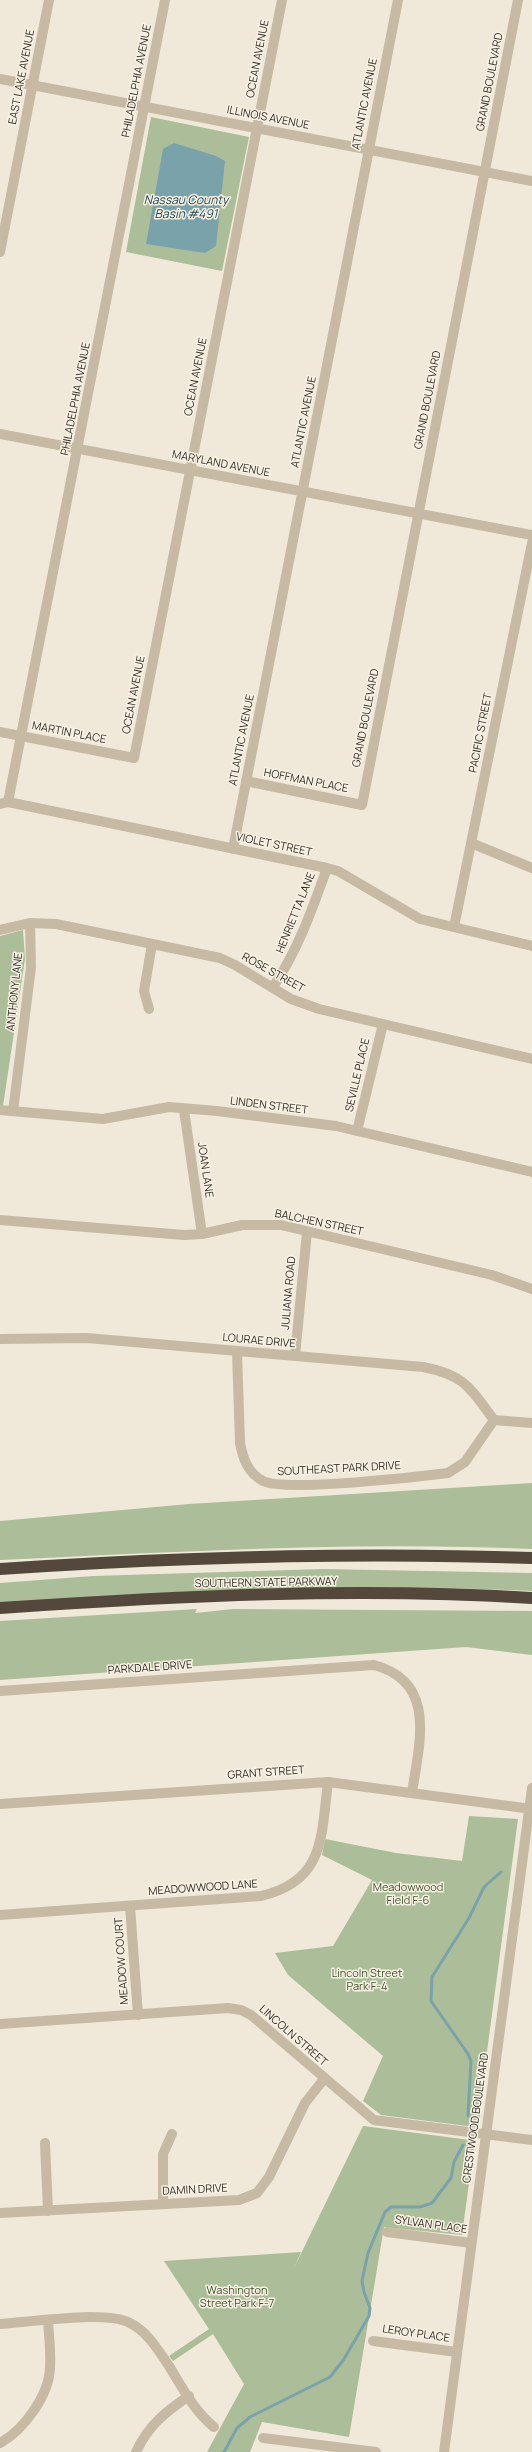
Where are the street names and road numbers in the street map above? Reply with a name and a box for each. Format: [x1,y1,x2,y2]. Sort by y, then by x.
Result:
street label: OCEAN AVENUE [244,19,272,99]
street label: PHILADELPHIA AVENUE [120,23,154,139]
street label: EAST LAKE AVENUE [6,28,38,126]
street label: GRAND BOULEVARD [474,32,506,132]
street label: ATLANTIC AVENUE [350,57,380,151]
street label: ILLINOIS AVENUE [225,104,311,132]
street label: OCEAN AVENUE [182,337,210,417]
street label: PHILADELPHIA AVENUE [59,341,93,457]
street label: GRAND BOULEVARD [412,350,444,450]
street label: ATLANTIC AVENUE [289,375,319,469]
street label: MARYLAND AVENUE [171,448,271,480]
street label: OCEAN AVENUE [120,655,148,735]
street label: GRAND BOULEVARD [350,668,382,768]
street label: PACIFIC STREET [467,692,495,774]
street label: ATLANTIC AVENUE [227,693,257,787]
street label: MARTIN PLACE [31,719,107,747]
street label: HOFFMAN PLACE [263,766,349,796]
street label: VIOLET STREET [235,831,313,859]
street label: HENRIETTA LANE [274,871,318,955]
street label: ROSE STREET [239,950,307,996]
street label: ANTHONY LANE [4,952,26,1032]
street label: SEVILLE PLACE [343,1037,373,1113]
street label: LINDEN STREET [229,1095,309,1117]
street label: JOAN LANE [195,1141,215,1199]
street label: BALCHEN STREET [274,1207,364,1239]
street label: JULIANA ROAD [279,1256,299,1330]
street label: LOURAE DRIVE [222,1331,296,1351]
street label: SOUTHEAST PARK DRIVE [277,1459,401,1479]
street label: SOUTHERN STATE PARKWAY [195,1575,337,1591]
street label: PARKDALE DRIVE [107,1658,193,1678]
street label: GRANT STREET [227,1764,305,1782]
street label: MEADOWWOOD LANE [148,1878,258,1898]
street label: MEADOW COURT [112,1917,132,2005]
street label: LINCOLN STREET [256,2003,330,2069]
street label: CRESTWOOD BOULEVARD [460,2052,492,2184]
street label: DAMIN DRIVE [162,2182,228,2198]
street label: SYLVAN PLACE [394,2213,468,2237]
street label: LEROY PLACE [381,2323,451,2345]

